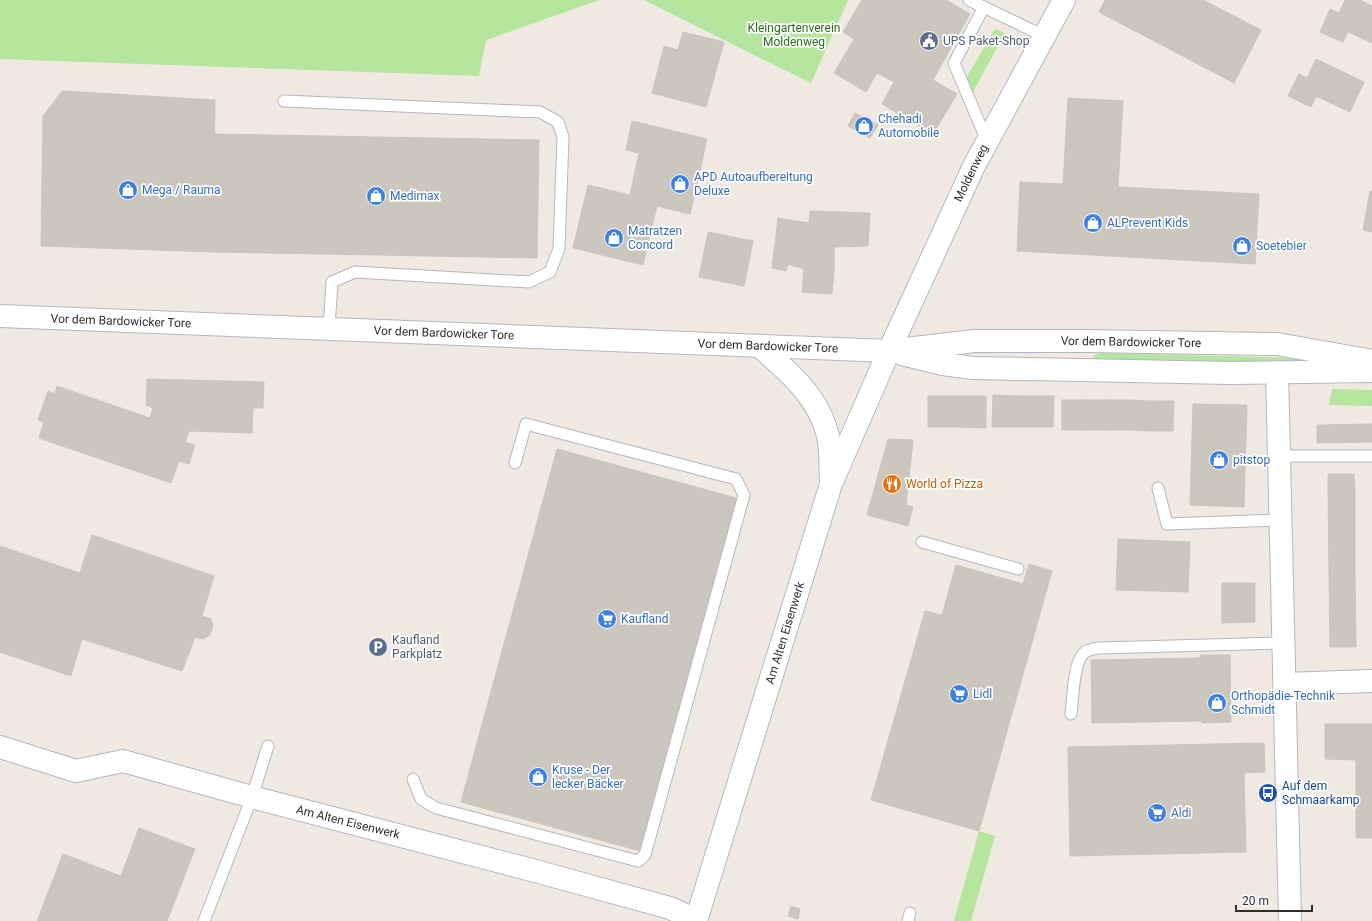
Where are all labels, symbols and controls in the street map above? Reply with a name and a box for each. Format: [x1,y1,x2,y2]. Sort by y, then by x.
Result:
park label: Kleingartenverein Moldenweg [748,21,840,49]
public building icon: UPS Paket-Shop [918,30,940,52]
place label: UPS Paket-Shop [943,34,1030,48]
place label: Chehadi Automobile [878,112,939,140]
shop icon: Chehadi Automobile [853,115,875,137]
street label: Moldenweg [951,142,991,204]
place label: APD Autoaufbereitung Deluxe [694,170,813,198]
shop icon: APD Autoaufbereitung Deluxe [669,173,691,195]
shop icon: Mega / Rauma [117,179,139,201]
place label: Mega / Rauma [142,183,221,197]
shop icon: Medimax [365,185,387,207]
place label: Medimax [390,189,440,203]
shop icon: ALPrevent Kids [1082,212,1104,234]
place label: ALPrevent Kids [1107,216,1188,230]
place label: Matratzen Concord [628,224,682,252]
shop icon: Matratzen Concord [603,227,625,249]
shop icon: Soetebier [1231,235,1253,257]
place label: Soetebier [1256,239,1307,253]
street label: Vor dem Bardowicker Tore [51,312,191,330]
street label: Vor dem Bardowicker Tore [374,324,514,342]
street label: Vor dem Bardowicker Tore [1061,334,1201,350]
street label: Vor dem Bardowicker Tore [698,337,838,355]
shop icon: pitstop [1208,449,1230,471]
place label: pitstop [1233,453,1270,467]
restaurant icon: World of Pizza [881,473,903,495]
place label: World of Pizza [906,477,983,491]
street label: Am Alten Eisenwerk [763,579,808,686]
supermarket icon: Kaufland [596,608,618,630]
place label: Kaufland [621,612,668,626]
place label: Kaufland Parkplatz [392,633,442,661]
parking icon: Kaufland Parkplatz [367,636,389,658]
supermarket icon: Lidl [948,683,970,705]
place label: Lidl [973,687,992,701]
place label: Orthopädie-Technik Schmidt [1231,689,1336,717]
shop icon: Orthopädie-Technik Schmidt [1206,692,1228,714]
place label: Kruse - Der lecker Bäcker [552,763,624,791]
shop icon: Kruse - Der lecker Bäcker [527,766,549,788]
place label: Auf dem Schmaarkamp [1282,779,1360,807]
bus stop icon: Auf dem Schmaarkamp [1257,782,1279,804]
street label: Am Alten Eisenwerk [295,802,402,842]
supermarket icon: Aldi [1146,802,1168,824]
place label: Aldi [1171,806,1192,820]
scale bar [1236,887,1312,913]
text: 20 m [1242,894,1269,908]

